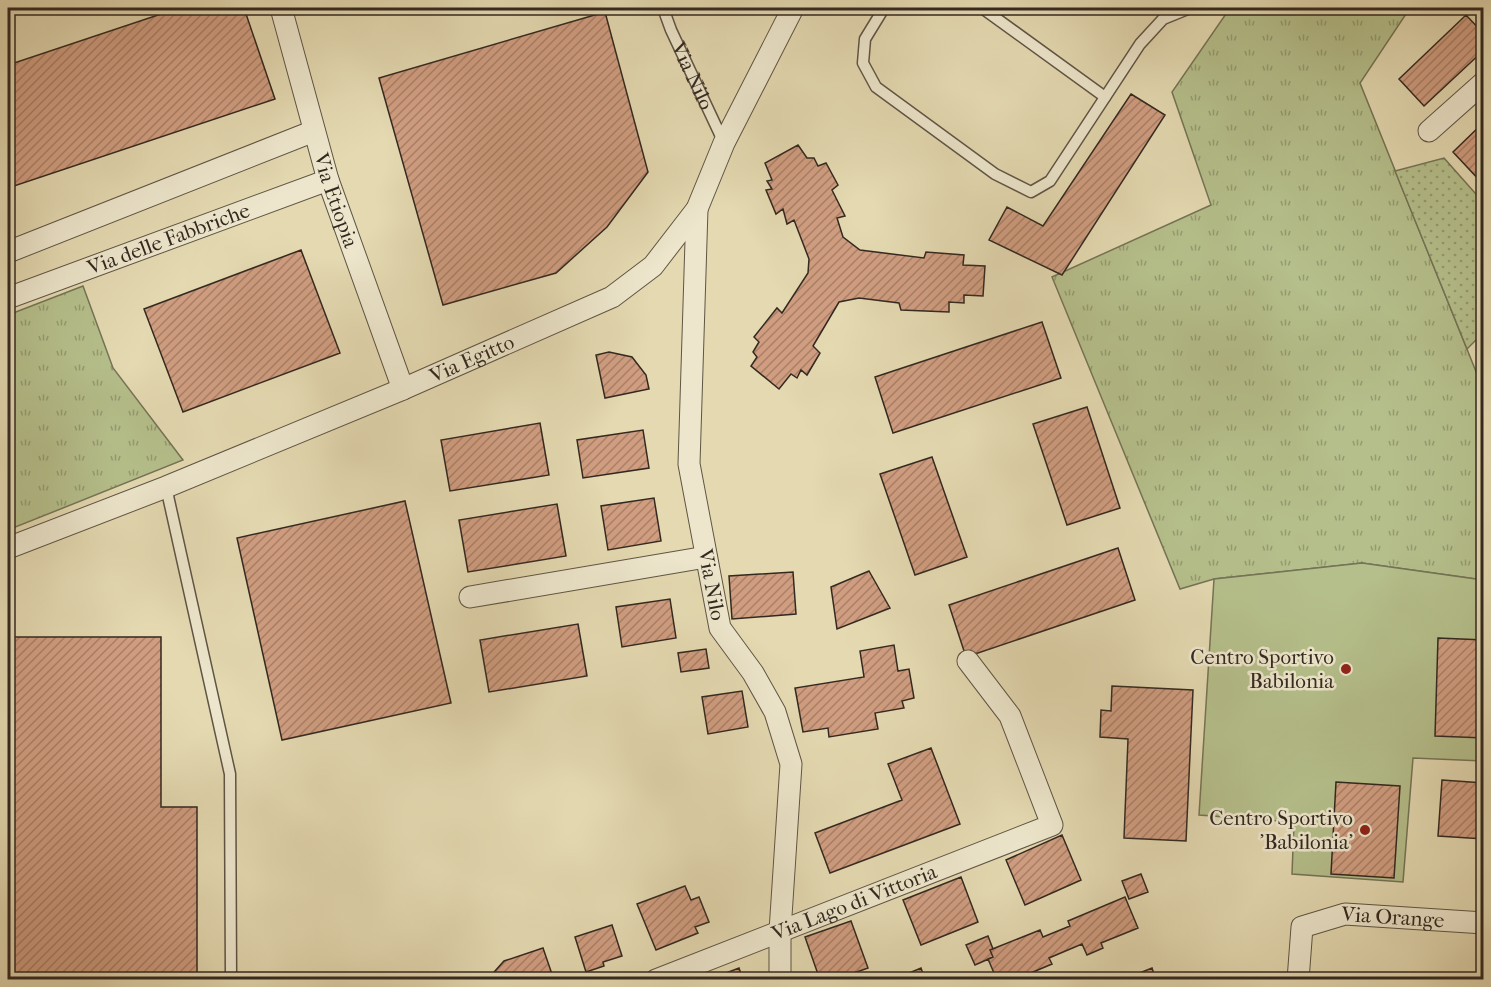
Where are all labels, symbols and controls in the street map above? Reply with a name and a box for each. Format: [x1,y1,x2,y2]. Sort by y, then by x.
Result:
street label: Via Nilo [666,37,719,114]
street label: Via Etiopia [309,149,363,251]
street label: Via delle Fabbriche [83,198,253,280]
street label: Via Egitto [425,330,518,388]
street label: Via Nilo [693,546,730,622]
place label: Centro Sportivo Babilonia [1190,645,1334,693]
marker: Centro Sportivo Babilonia [1339,662,1353,676]
place label: Centro Sportivo 'Babilonia' [1209,806,1353,854]
marker: Centro Sportivo 'Babilonia' [1358,823,1372,837]
street label: Via Lago di Vittoria [768,859,941,946]
street label: Via Orange [1340,902,1445,932]

